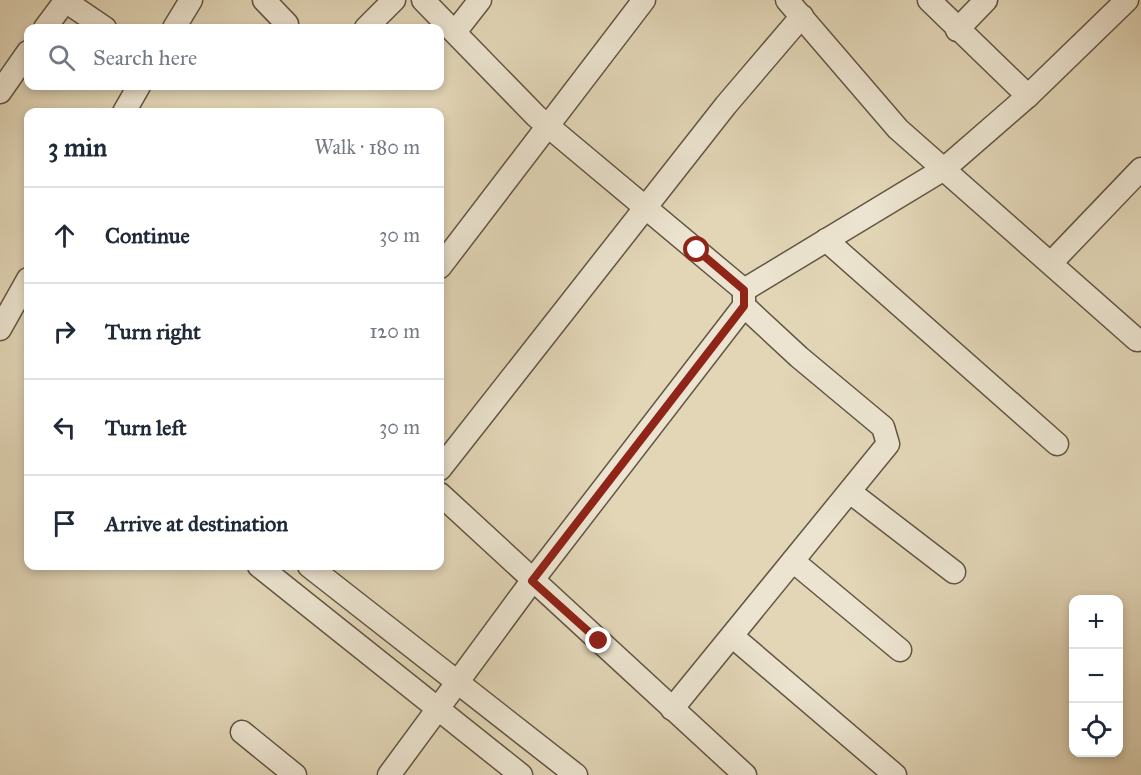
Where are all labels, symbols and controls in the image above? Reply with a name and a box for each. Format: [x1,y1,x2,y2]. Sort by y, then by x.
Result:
search box [24,24,444,90]
icon: search [45,41,78,74]
text: Search here [93,44,197,71]
text: 3 min [48,131,107,163]
text: Walk · 180 m [315,135,420,159]
icon: ahead [48,219,81,252]
text: Continue [105,222,190,249]
text: 30 m [379,223,420,247]
route start [683,236,709,262]
icon: right [48,315,81,348]
text: Turn right [105,318,201,345]
text: 120 m [369,319,420,343]
icon: left [48,411,81,444]
text: Turn left [105,414,187,441]
text: 30 m [379,415,420,439]
icon: arrive [48,507,81,540]
text: Arrive at destination [105,510,288,537]
map controls [1069,595,1123,757]
button: + [1069,595,1123,649]
route end [585,627,611,653]
button: − [1069,649,1123,703]
button: locate [1069,703,1123,757]

